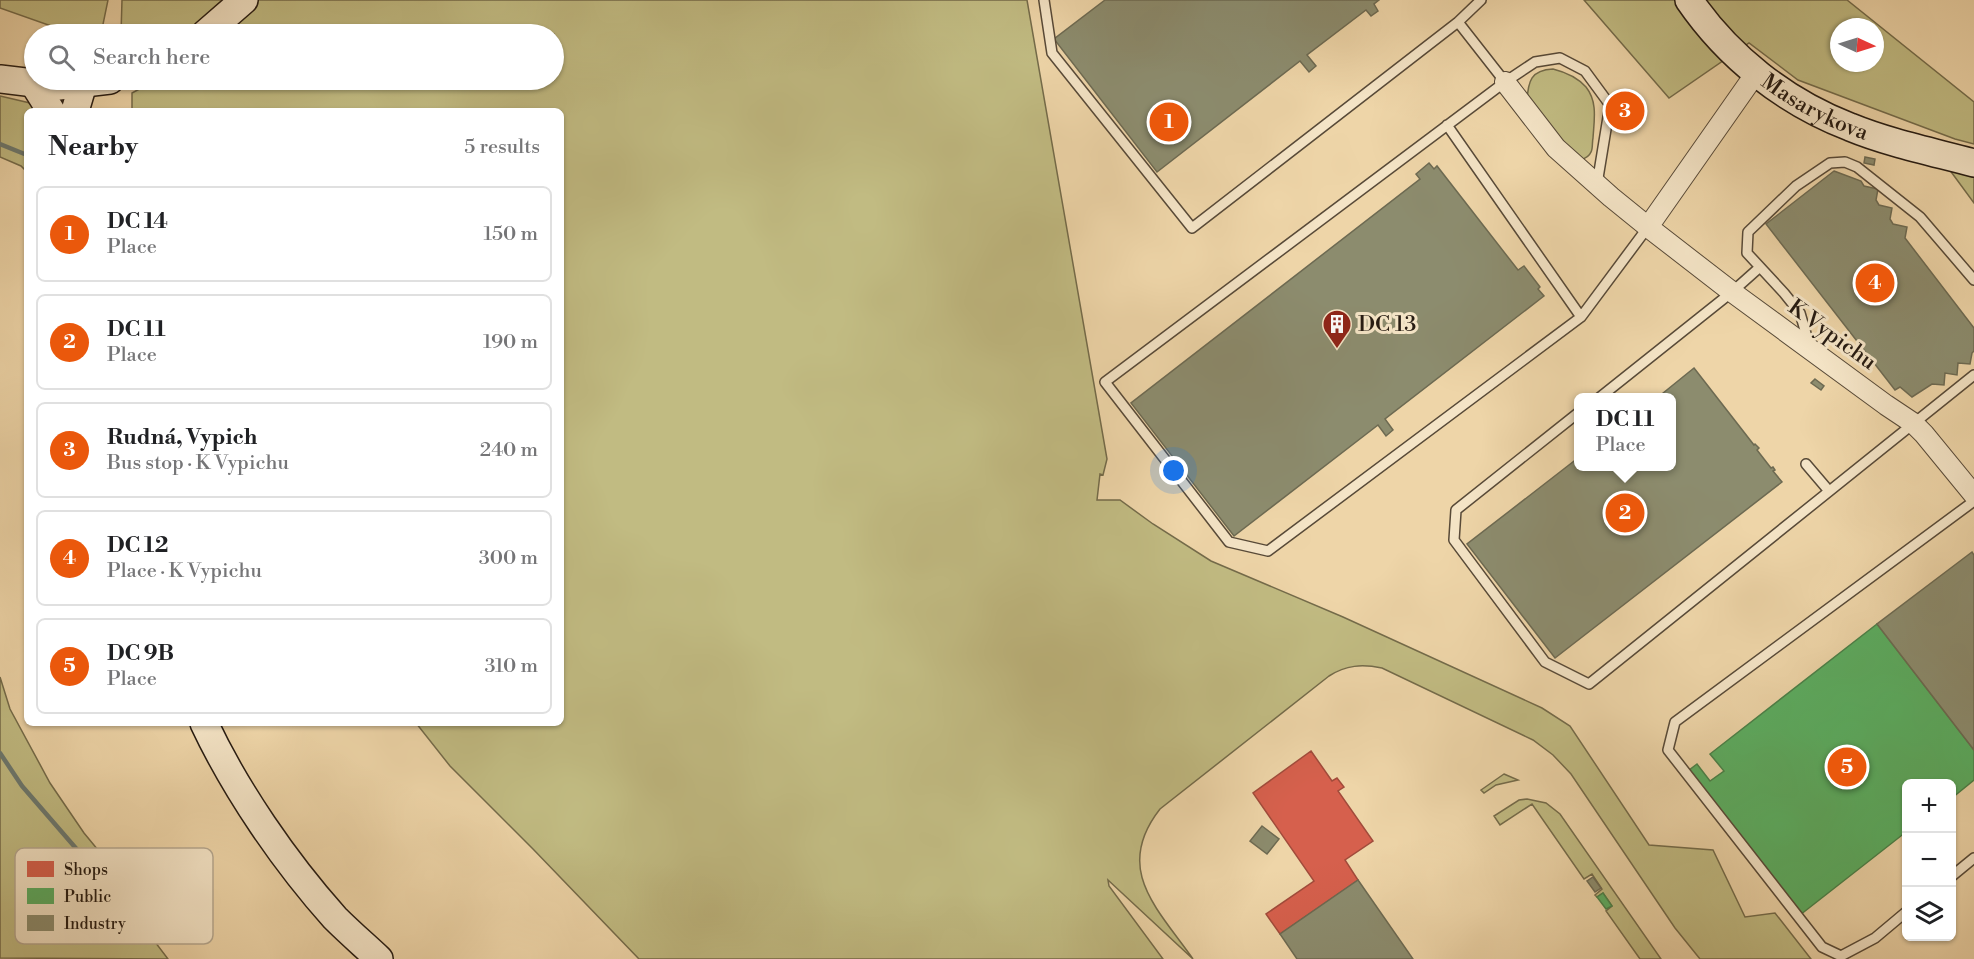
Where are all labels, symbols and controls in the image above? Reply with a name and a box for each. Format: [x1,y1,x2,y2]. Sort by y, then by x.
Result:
north arrow [1830,18,1884,72]
search box [24,24,564,90]
icon: search [45,41,78,74]
text: Search here [93,44,210,71]
street label: Masarykova [1756,68,1873,147]
pin: 3 [1606,88,1644,134]
pin: 1 [1150,100,1188,144]
text: Nearby [48,131,138,163]
text: 5 results [464,135,540,160]
text: DC 14 [107,208,168,235]
text: 1 [65,222,74,247]
text: 150 m [483,222,538,247]
text: Place [107,235,157,260]
pin: 4 [1856,260,1894,306]
street label: K Vypichu [1783,294,1882,376]
building icon: DC 13 [1321,308,1353,350]
place label: DC 13 [1358,311,1416,338]
text: DC 11 [107,316,166,343]
text: 2 [63,330,76,355]
text: 190 m [483,330,538,355]
text: Place [107,343,157,368]
popup [1574,393,1676,471]
text: DC 11 [1596,406,1654,433]
text: Rudná, Vypich [107,424,257,451]
text: Place [1596,433,1646,458]
text: 3 [63,438,76,463]
text: 240 m [480,438,538,463]
text: Bus stop · K Vypichu [107,451,289,476]
your location [1159,456,1188,485]
pin: 2 [1606,490,1644,536]
text: DC 12 [107,532,168,559]
text: 4 [63,546,76,571]
text: 300 m [479,546,538,571]
text: Place · K Vypichu [107,559,262,584]
text: DC 9B [107,640,174,667]
text: 5 [63,654,76,679]
text: 310 m [485,654,538,679]
text: Place [107,667,157,692]
pin: 5 [1828,744,1866,789]
map controls [1902,779,1956,941]
button: + [1902,779,1956,833]
button: − [1902,833,1956,887]
legend [15,848,213,944]
text: Shops [64,860,108,880]
text: Public [64,887,111,907]
button: layers [1902,887,1956,941]
text: Industry [64,914,126,934]

